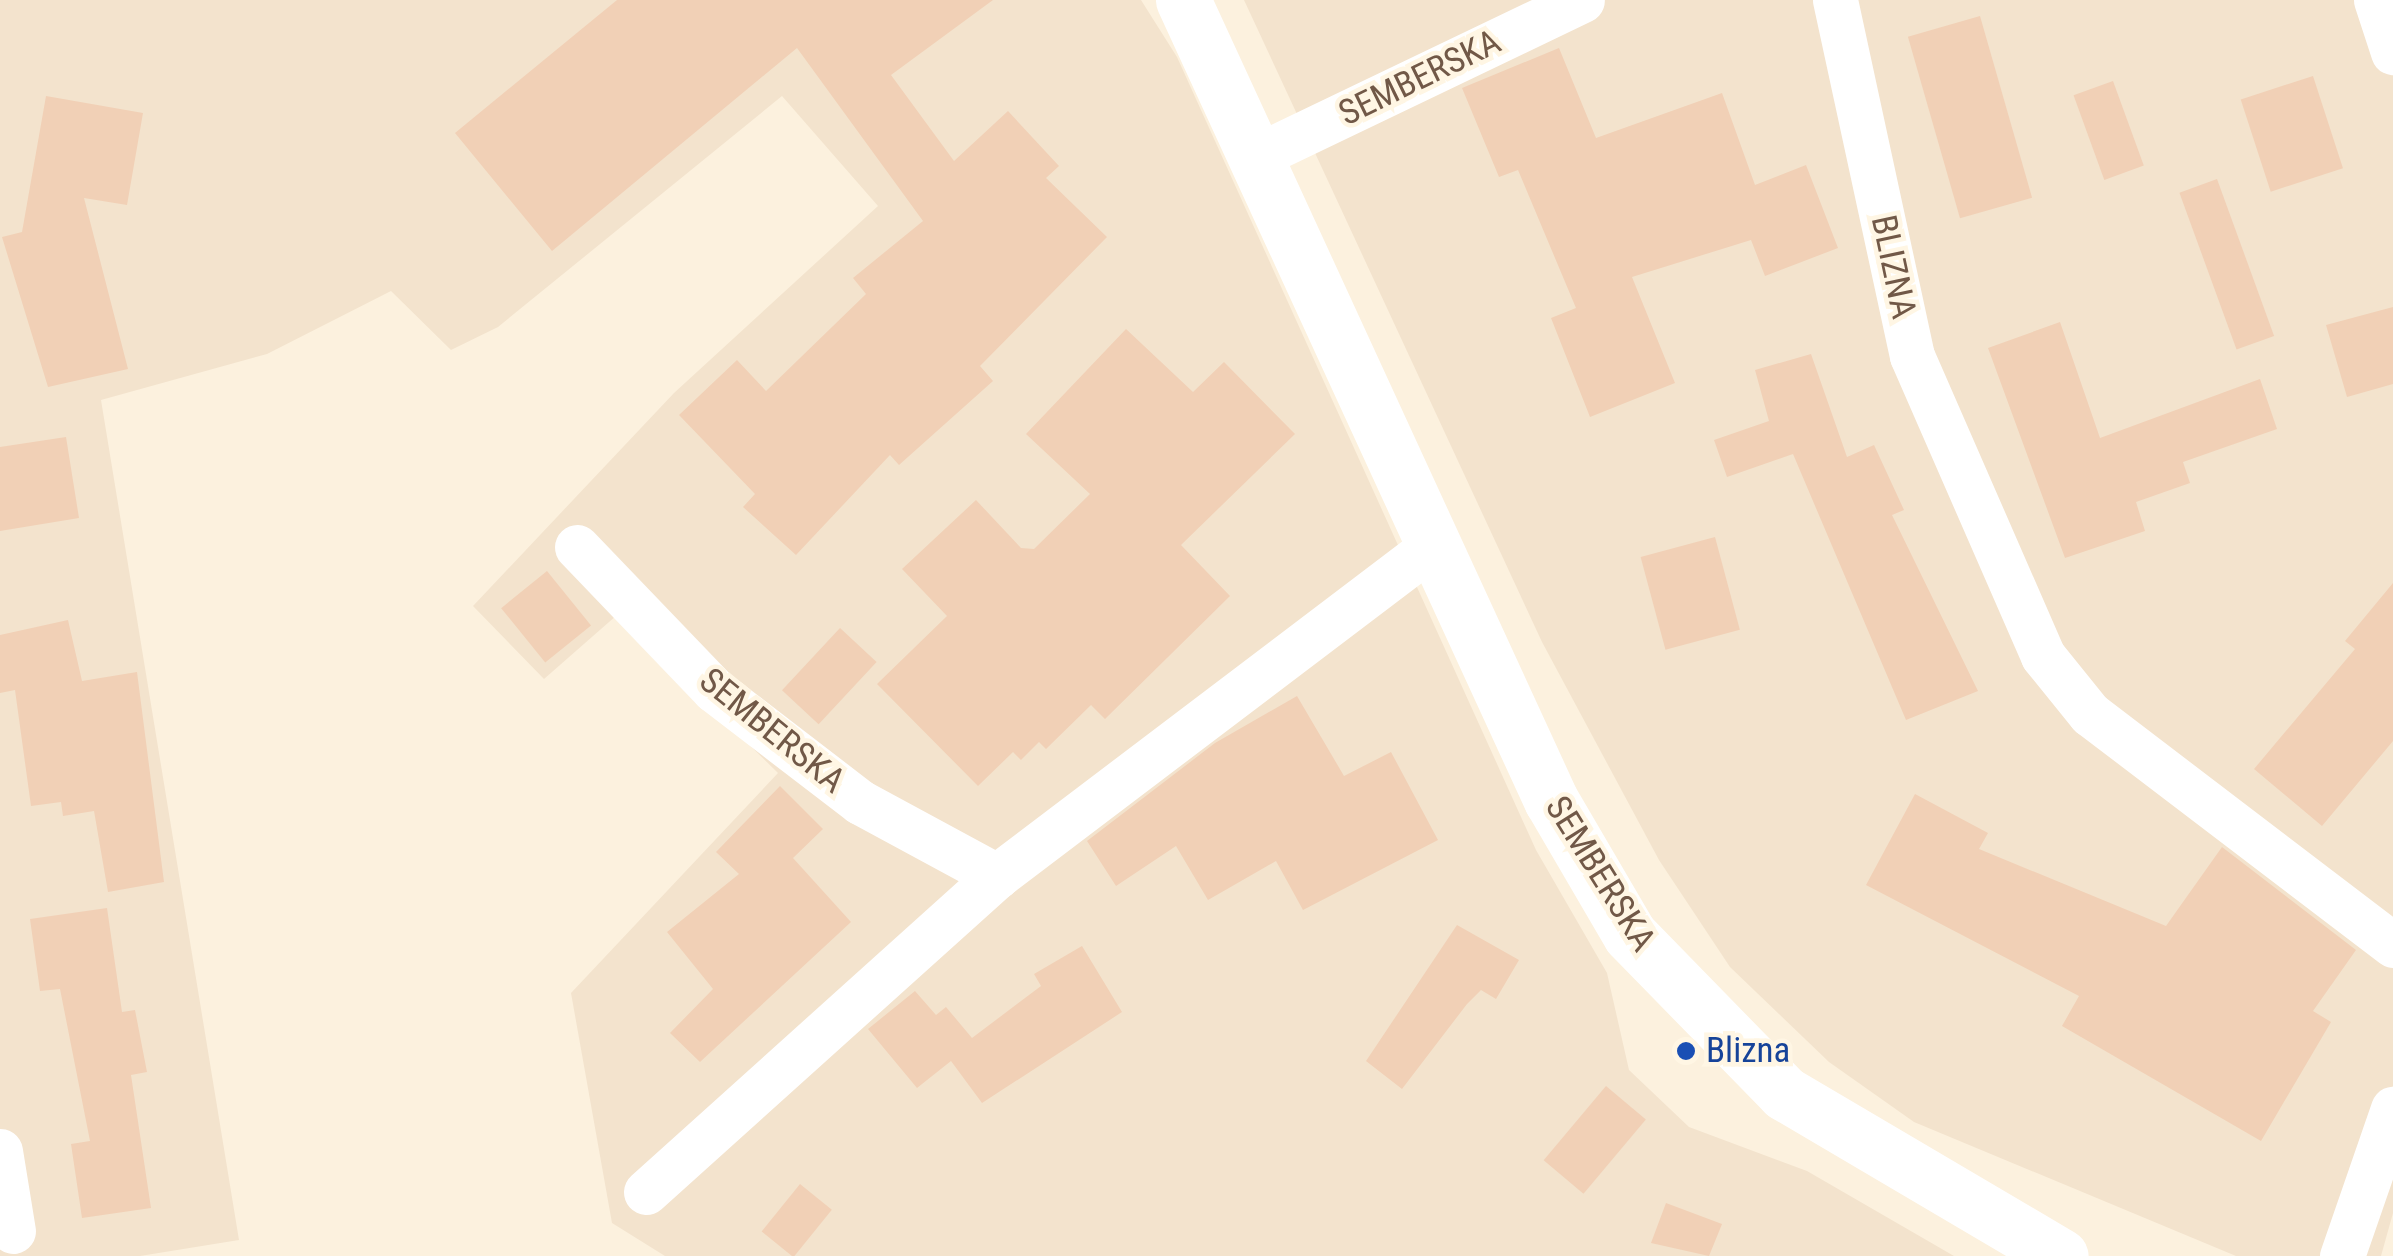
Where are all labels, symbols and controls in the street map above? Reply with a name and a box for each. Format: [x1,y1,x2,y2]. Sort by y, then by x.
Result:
street label: SEMBERSKA [1332,21,1508,135]
street label: BLIZNA [1862,211,1924,323]
street label: SEMBERSKA [691,660,853,802]
street label: SEMBERSKA [1536,789,1664,959]
place label: Blizna [1706,1030,1790,1072]
marker: Blizna [1675,1040,1697,1062]

